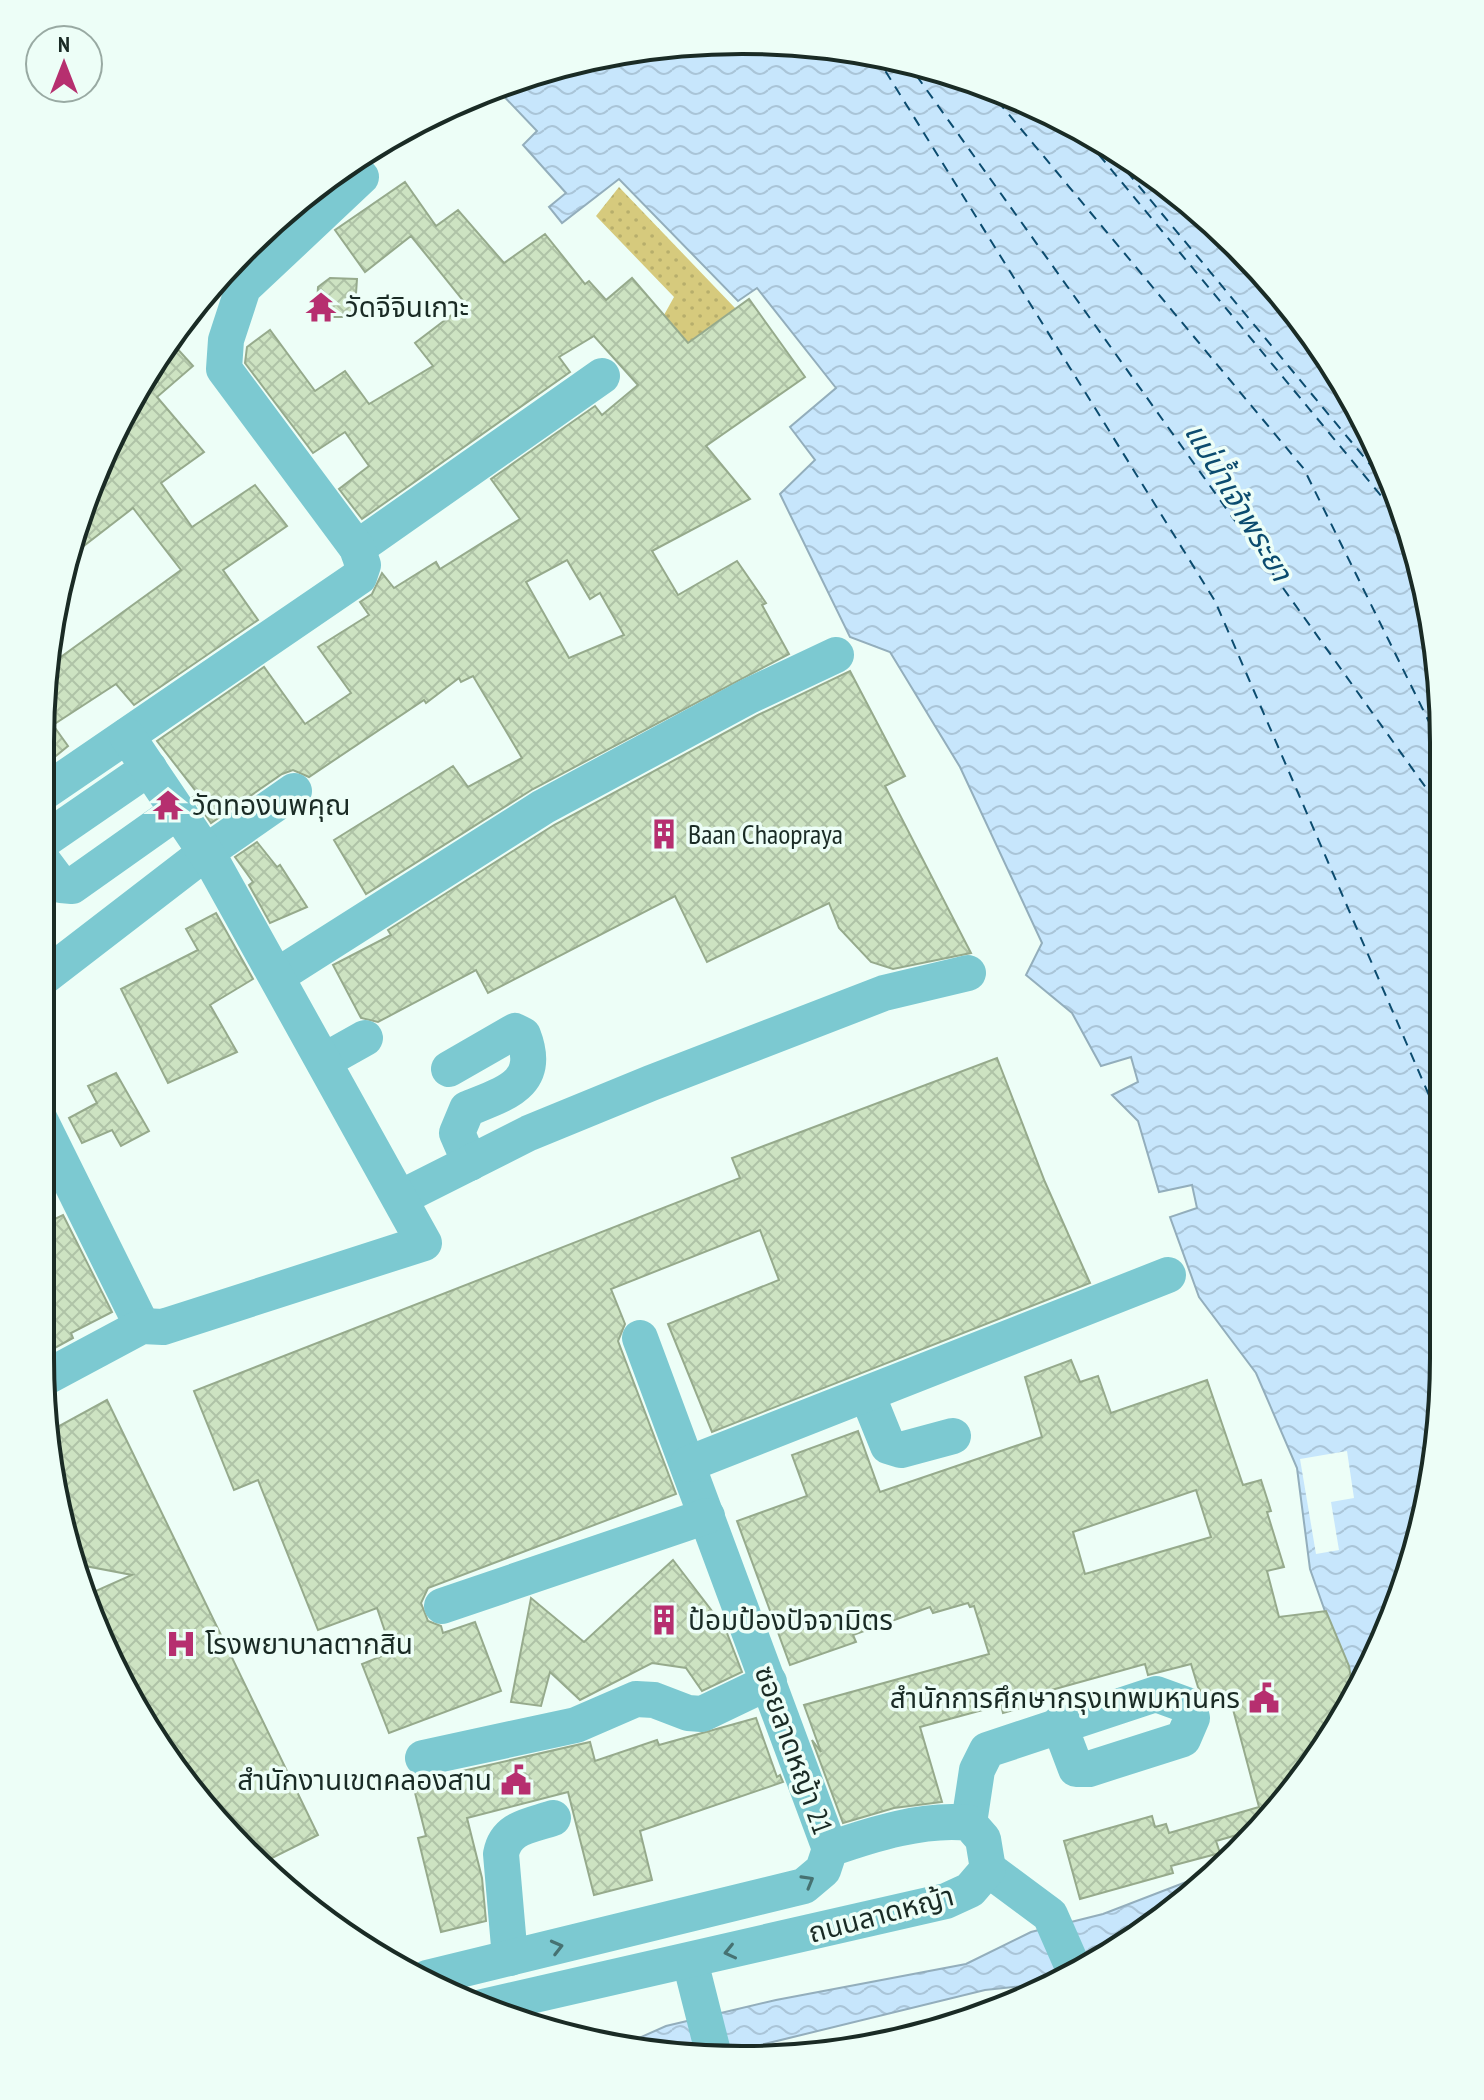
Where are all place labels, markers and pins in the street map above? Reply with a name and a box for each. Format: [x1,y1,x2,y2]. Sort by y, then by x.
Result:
place label: วัดจีจินเกาะ [345,288,469,325]
temple icon: วัดจีจินเกาะ [304,290,338,324]
place label: วัดทองนพคุณ [192,786,350,823]
temple icon: วัดทองนพคุณ [151,788,185,822]
place label: Baan Chaopraya [688,815,843,852]
building icon: Baan Chaopraya [647,817,681,851]
place label: ป้อมป้องปัจจามิตร [688,1601,893,1638]
building icon: ป้อมป้องปัจจามิตร [647,1603,681,1637]
place label: โรงพยาบาลตากสิน [205,1625,413,1662]
hospital icon: โรงพยาบาลตากสิน [164,1627,198,1661]
place label: สำนักการศึกษากรุงเทพมหานคร [890,1679,1240,1716]
public building icon: สำนักการศึกษากรุงเทพมหานคร [1247,1681,1281,1715]
place label: สำนักงานเขตคลองสาน [237,1761,492,1798]
public building icon: สำนักงานเขตคลองสาน [499,1763,533,1797]

